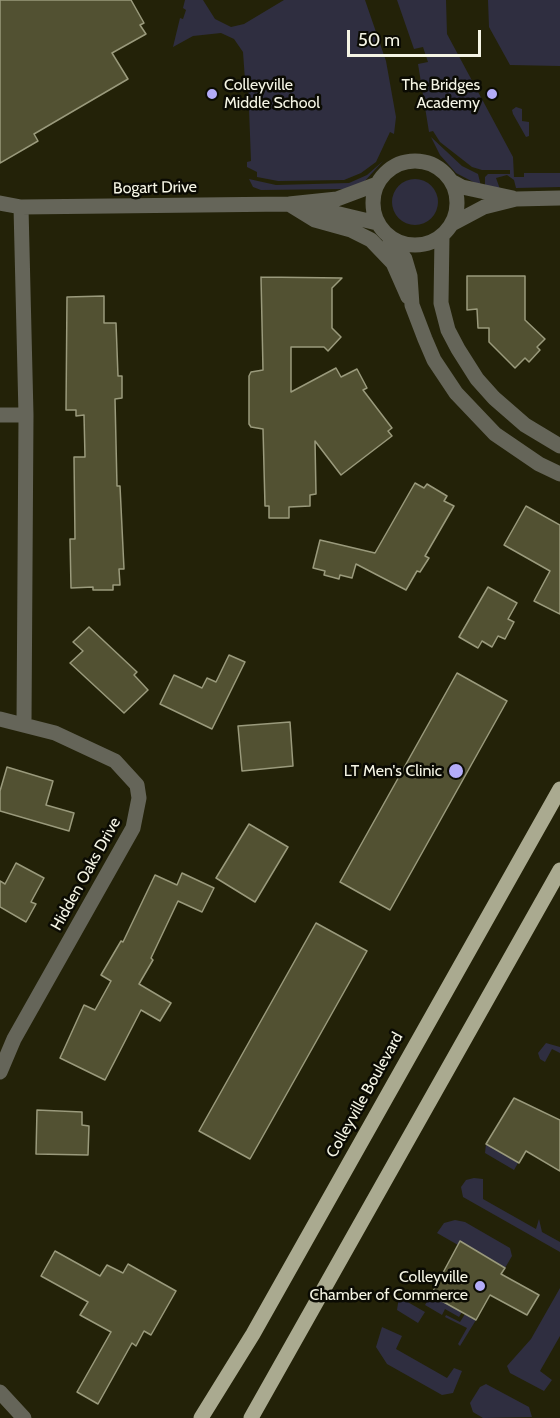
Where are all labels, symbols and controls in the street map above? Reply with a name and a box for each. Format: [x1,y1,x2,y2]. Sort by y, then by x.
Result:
scale bar [350,18,484,56]
text: 50 m [358,29,400,51]
place label: Colleyville Middle School [224,75,320,113]
place label: The Bridges Academy [402,75,480,113]
marker: Colleyville Middle School [205,87,219,101]
marker: The Bridges Academy [485,87,499,101]
street label: Bogart Drive [113,178,197,198]
place label: LT Men's Clinic [344,761,442,781]
marker: LT Men's Clinic [447,762,465,780]
street label: Hidden Oaks Drive [47,814,125,934]
street label: Colleyville Boulevard [323,1029,407,1161]
place label: Colleyville Chamber of Commerce [310,1267,468,1305]
marker: Colleyville Chamber of Commerce [473,1279,487,1293]

